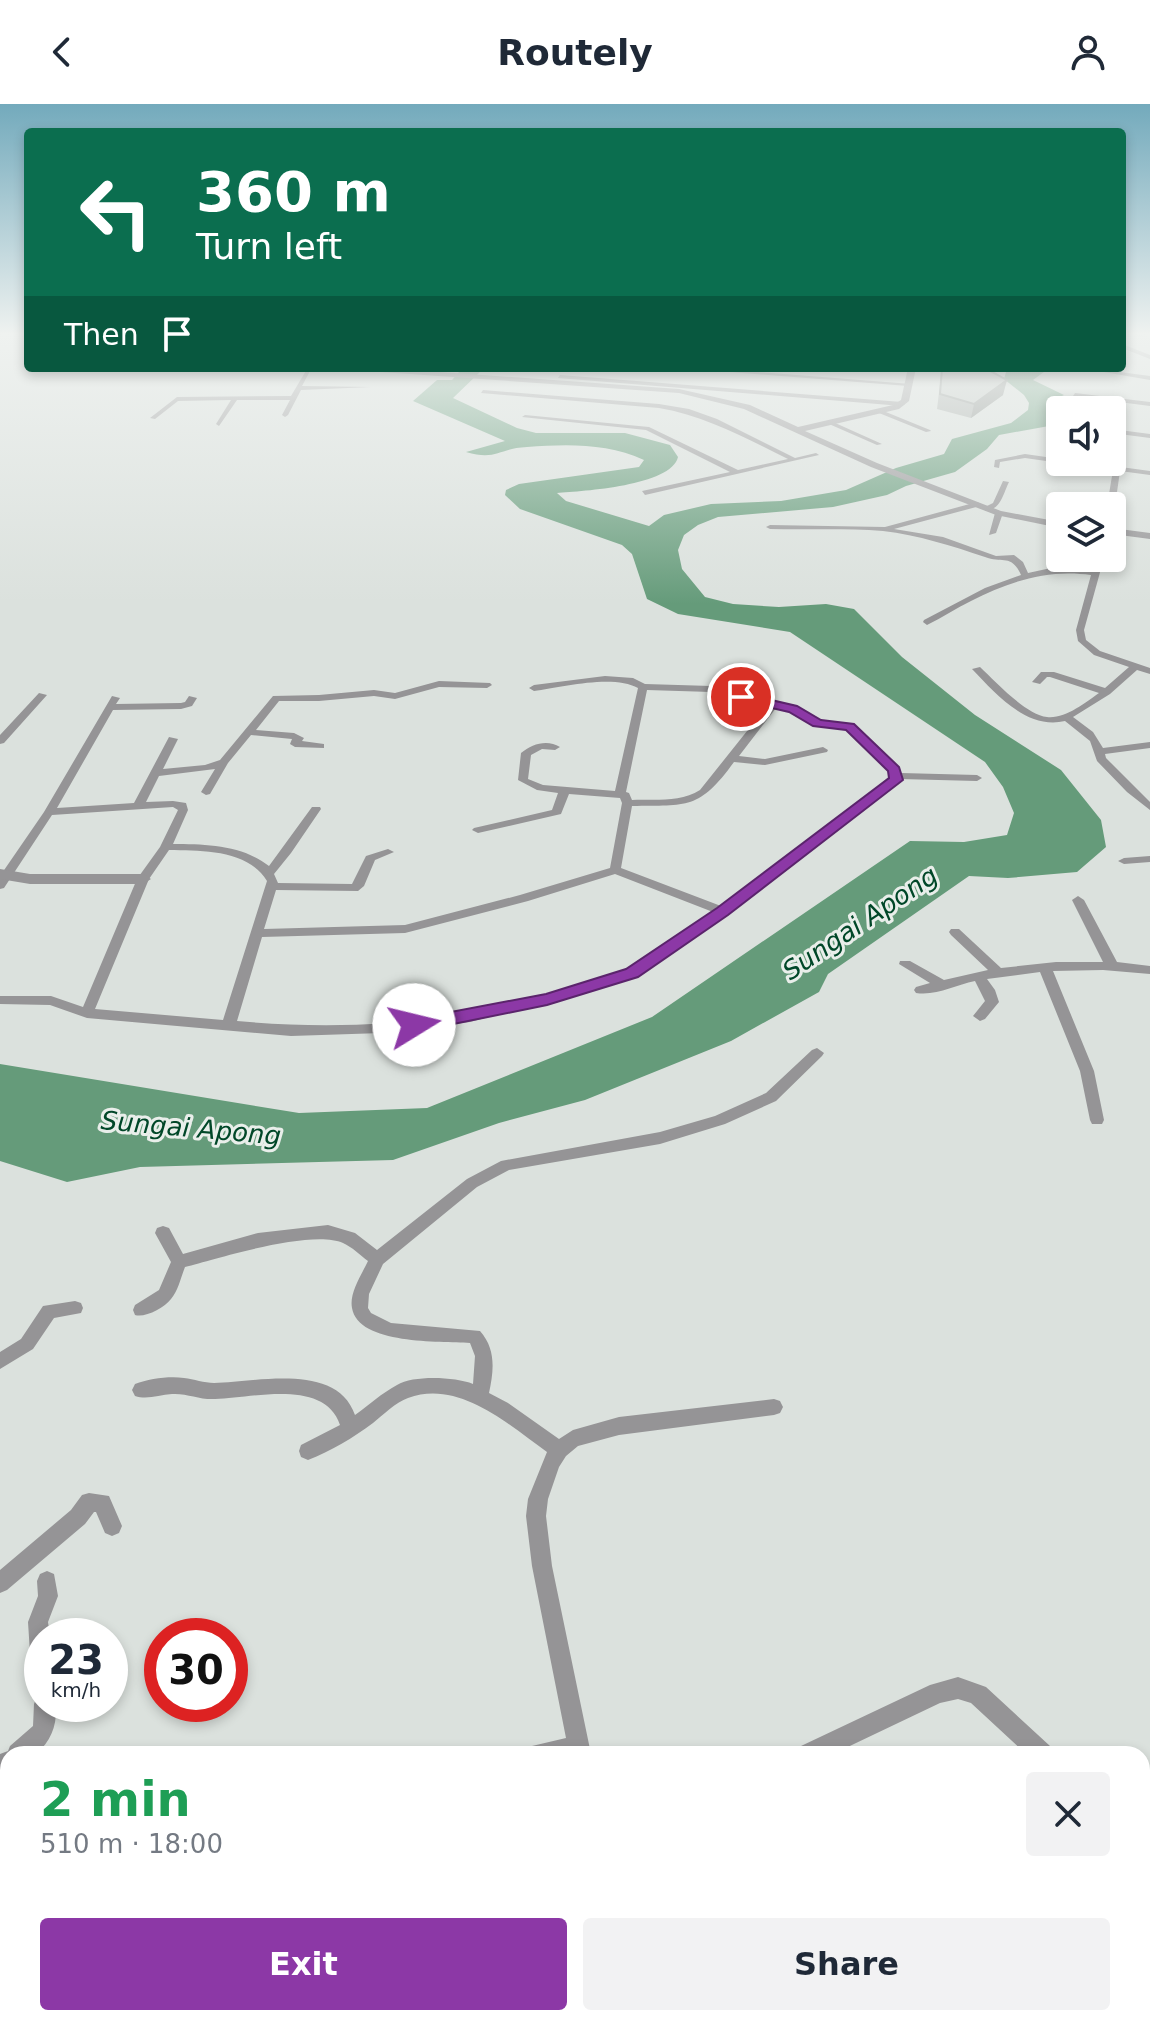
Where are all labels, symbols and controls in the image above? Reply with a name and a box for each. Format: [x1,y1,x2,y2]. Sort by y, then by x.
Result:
icon: back [40,30,84,74]
icon: person [1066,30,1110,74]
text: Routely [497,32,653,73]
text: 360 m [196,159,391,224]
icon: left [64,160,168,264]
text: Turn left [196,226,342,267]
icon: arrive [155,312,199,356]
text: Then [64,317,139,352]
map controls [1046,396,1126,572]
button: sound [1046,396,1126,476]
button: layers [1046,492,1126,572]
pin [707,663,775,731]
icon: arrive [719,675,763,719]
water label: Sungai Apong [777,860,943,986]
position arrow [372,983,456,1067]
water label: Sungai Apong [100,1105,282,1151]
speed limit sign: 30 [144,1618,248,1722]
text: 23 [48,1637,104,1683]
text: km/h [51,1678,101,1702]
text: 2 min [40,1771,191,1827]
button: close [1026,1772,1110,1856]
text: 510 m · 18:00 [40,1829,223,1859]
button: Exit [40,1918,567,2010]
button: Share [583,1918,1110,2010]

